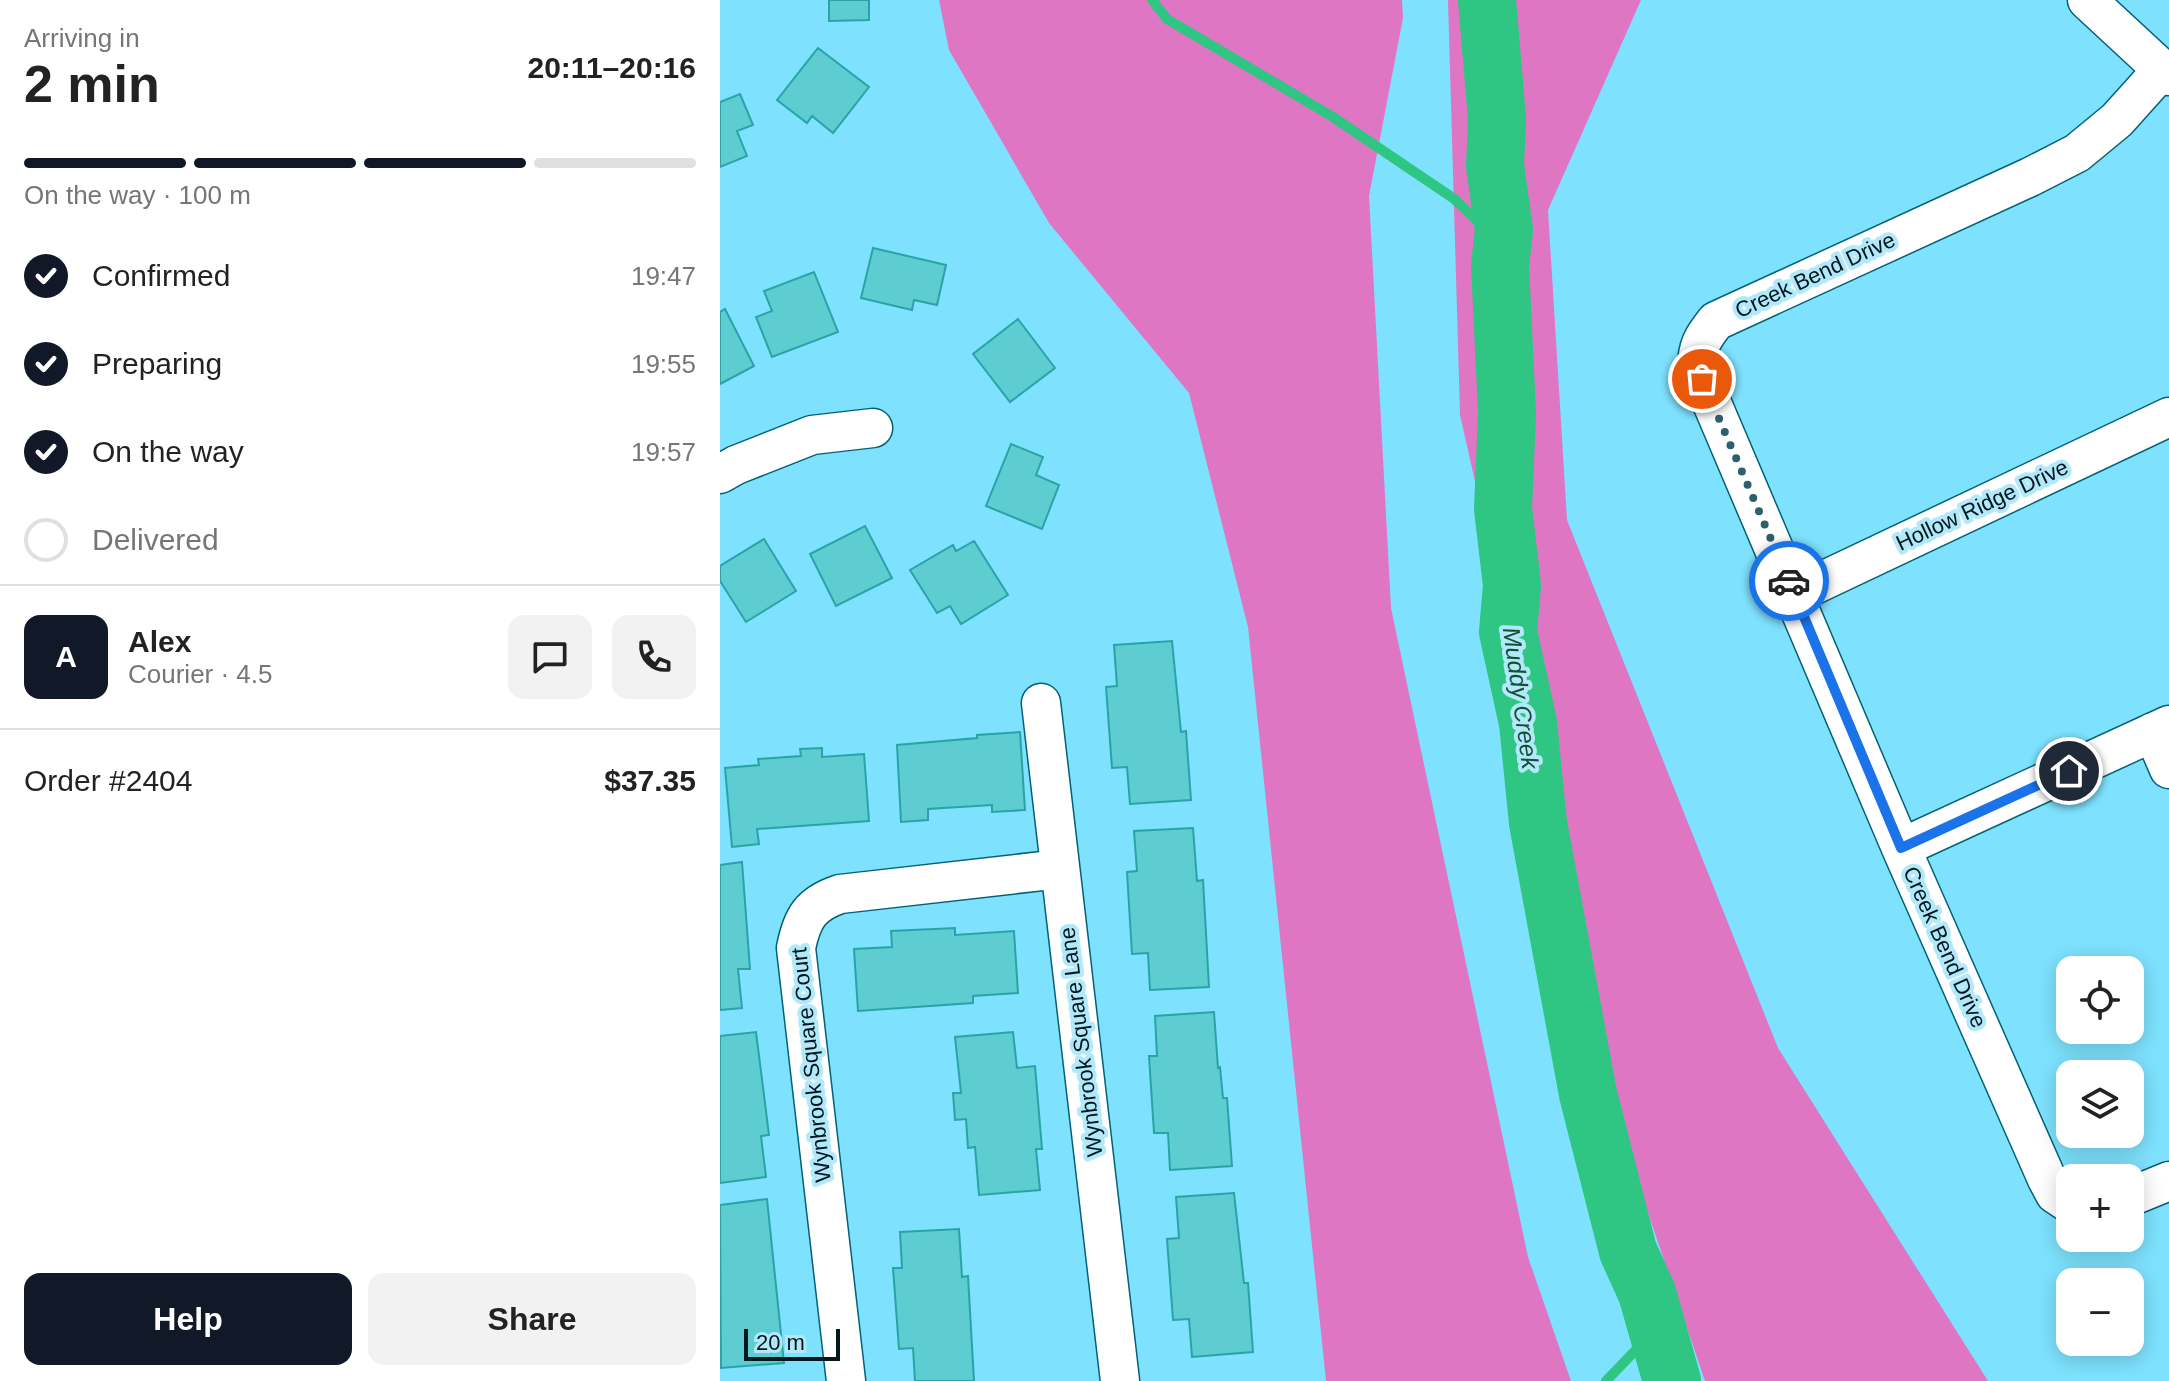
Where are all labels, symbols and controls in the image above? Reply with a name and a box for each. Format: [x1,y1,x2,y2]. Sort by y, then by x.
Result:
text: Arriving in [24,23,140,53]
text: 20:11–20:16 [528,51,696,84]
text: 2 min [24,55,160,113]
text: On the way · 100 m [24,180,251,210]
street label: Creek Bend Drive [1731,227,1899,323]
icon: check [24,254,68,298]
text: Confirmed [92,259,230,292]
text: 19:47 [631,261,696,291]
icon: check [24,342,68,386]
pin [1668,345,1736,413]
text: Preparing [92,347,222,380]
text: 19:55 [631,349,696,379]
icon: bag [1680,357,1724,401]
icon: check [24,430,68,474]
text: On the way [92,435,244,468]
text: 19:57 [631,437,696,467]
street label: Hollow Ridge Drive [1892,454,2072,556]
text: Delivered [92,523,219,556]
courier [1749,541,1829,621]
icon: car [1767,559,1811,603]
button: chat [508,615,592,699]
button: phone [612,615,696,699]
text: Alex [128,625,191,658]
water label: Muddy Creek [1498,625,1545,773]
text: A [55,640,77,673]
text: Courier · 4.5 [128,659,273,689]
pin [2035,737,2103,805]
icon: home [2047,749,2091,793]
text: Order #2404 [24,764,192,797]
text: $37.35 [604,764,696,797]
street label: Creek Bend Drive [1898,863,1992,1031]
street label: Wynbrook Square Lane [1055,926,1107,1158]
street label: Wynbrook Square Court [786,946,836,1184]
map controls [2056,956,2144,1356]
button: locate [2056,956,2144,1044]
button: layers [2056,1060,2144,1148]
button: + [2056,1164,2144,1252]
button: − [2056,1268,2144,1356]
button: Help [24,1273,352,1365]
button: Share [368,1273,696,1365]
scale bar [744,1325,840,1361]
text: 20 m [756,1330,805,1355]

